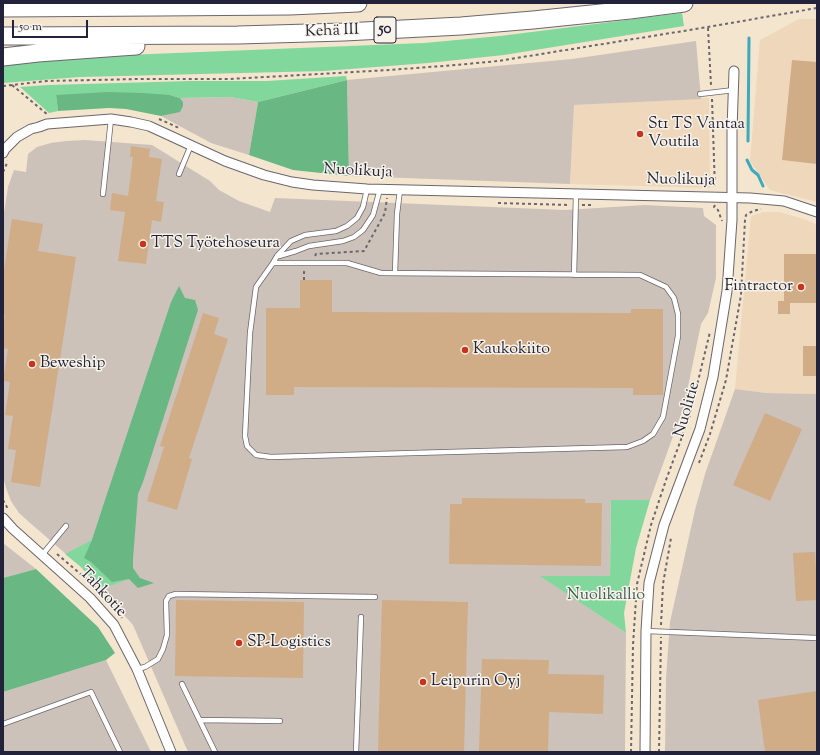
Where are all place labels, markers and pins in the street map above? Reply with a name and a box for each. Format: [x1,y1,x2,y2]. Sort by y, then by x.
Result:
place label: St1 TS Vantaa Voutila [648,115,745,153]
marker: St1 TS Vantaa Voutila [635,129,645,139]
place label: TTS Työtehoseura [151,234,280,254]
marker: TTS Työtehoseura [138,239,148,249]
place label: Fintractor [725,277,793,297]
marker: Fintractor [796,282,806,292]
place label: Kaukokiito [473,340,550,360]
marker: Kaukokiito [460,345,470,355]
place label: Beweship [40,354,105,374]
marker: Beweship [27,359,37,369]
place label: SP-Logistics [247,633,331,653]
marker: SP-Logistics [234,638,244,648]
place label: Leipurin Oyj [431,672,520,692]
marker: Leipurin Oyj [418,677,428,687]

